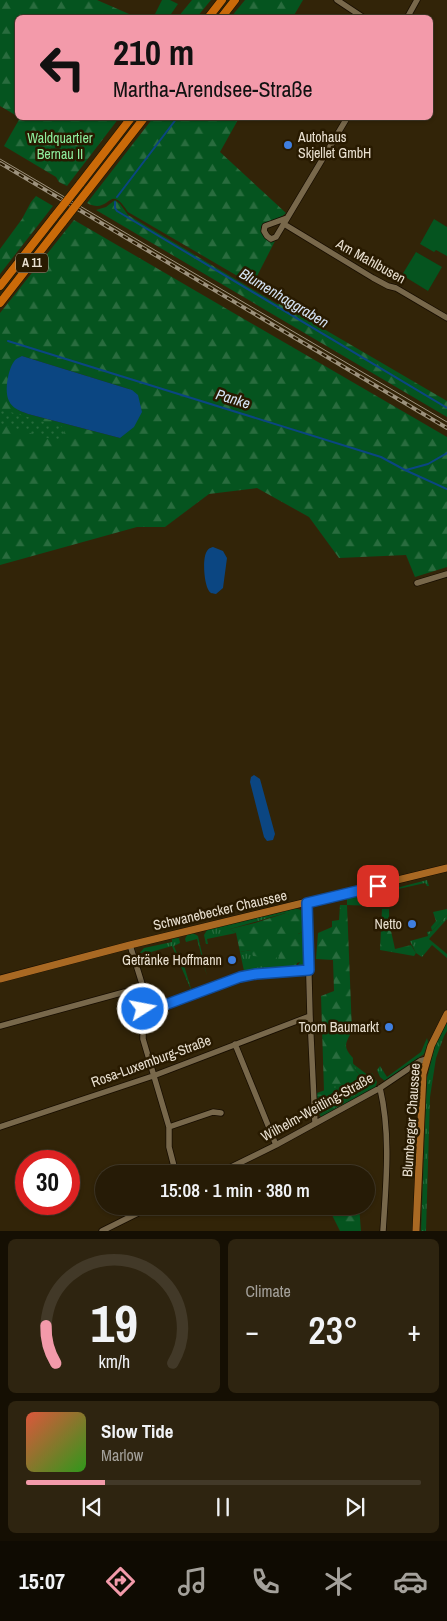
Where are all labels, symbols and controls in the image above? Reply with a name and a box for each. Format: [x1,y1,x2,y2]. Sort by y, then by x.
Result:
text: 210 m [113,29,194,76]
icon: left [30,35,95,100]
text: Martha-Arendsee-Straße [113,74,313,104]
place label: Autohaus Skjellet GmbH [297,128,371,162]
park label: Waldquartier Bernau II [27,129,93,163]
marker: Autohaus Skjellet GmbH [282,139,294,151]
street label: Am Mahlbusen [332,234,409,287]
road number: A 11 [16,254,48,272]
water label: Blumenhaggraben [236,263,333,333]
water label: Panke [213,383,253,414]
pin [357,865,399,907]
icon: arrive [364,872,392,900]
street label: Schwanebecker Chaussee [151,886,289,934]
place label: Netto [375,915,402,933]
marker: Netto [406,918,418,930]
place label: Getränke Hoffmann [122,951,222,969]
marker: Getränke Hoffmann [226,954,238,966]
position arrow [116,982,168,1034]
place label: Toom Baumarkt [299,1018,379,1036]
marker: Toom Baumarkt [383,1021,395,1033]
street label: Rosa-Luxemburg-Straße [89,1031,213,1091]
street label: Blumberger Chaussee [398,1062,424,1178]
street label: Wilhelm-Weitling-Straße [258,1069,376,1145]
speed limit sign: 30 [15,1150,80,1215]
text: 15:08 · 1 min · 380 m [160,1177,310,1203]
text: Climate [246,1280,291,1302]
text: 19 [90,1288,137,1358]
text: 23° [308,1305,358,1356]
text: − [246,1312,259,1350]
text: + [408,1312,421,1350]
text: km/h [98,1350,130,1374]
text: Slow Tide [101,1418,173,1444]
text: Marlow [101,1444,143,1466]
icon: previous [78,1493,106,1521]
icon: pause [209,1493,237,1521]
icon: next [341,1493,369,1521]
icon: directions [103,1564,138,1599]
icon: music [175,1564,210,1599]
icon: phone [248,1564,283,1599]
icon: climate [321,1564,356,1599]
icon: car [393,1564,428,1599]
text: 15:07 [19,1566,65,1596]

